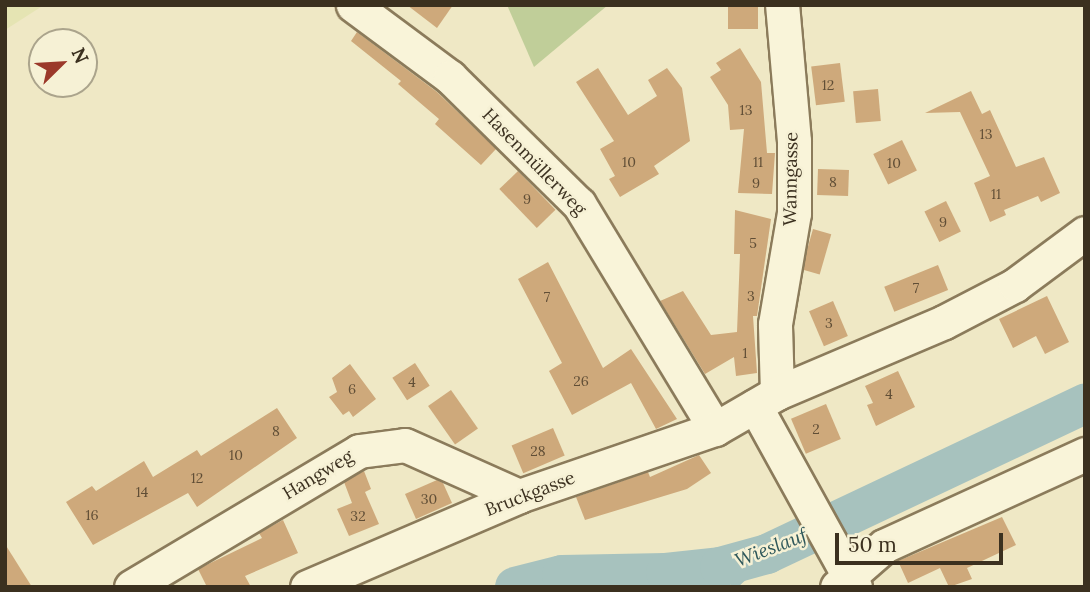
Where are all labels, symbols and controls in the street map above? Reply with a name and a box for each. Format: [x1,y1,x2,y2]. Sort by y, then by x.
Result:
north arrow [28,28,98,98]
text: N [66,44,94,67]
house number: 12 [822,77,834,93]
house number: 13 [740,102,752,118]
street label: Hasenmüllerweg [477,104,591,220]
house number: 13 [980,126,992,142]
street label: Wanngasse [779,132,803,226]
house number: 10 [622,154,636,170]
house number: 11 [753,154,763,170]
house number: 10 [887,155,901,171]
house number: 8 [829,174,837,190]
house number: 9 [752,175,760,191]
house number: 11 [991,186,1001,202]
house number: 9 [523,191,531,207]
house number: 9 [939,214,947,230]
house number: 5 [749,235,757,251]
house number: 7 [913,280,919,296]
house number: 3 [747,288,755,304]
house number: 7 [544,289,550,305]
house number: 3 [825,315,833,331]
house number: 1 [742,345,748,361]
house number: 26 [573,373,589,389]
house number: 4 [408,374,416,390]
house number: 6 [348,381,356,397]
house number: 4 [885,386,893,402]
house number: 2 [812,421,820,437]
house number: 8 [272,423,280,439]
house number: 28 [530,443,546,459]
street label: Hangweg [279,446,357,504]
house number: 10 [229,447,243,463]
street label: Bruckgasse [482,467,578,521]
house number: 12 [191,470,203,486]
house number: 14 [136,484,148,500]
house number: 30 [421,491,437,507]
house number: 16 [85,507,99,523]
house number: 32 [350,508,366,524]
scale bar [838,518,1006,562]
water label: Wieslauf [732,524,810,572]
text: 50 m [848,531,897,558]

